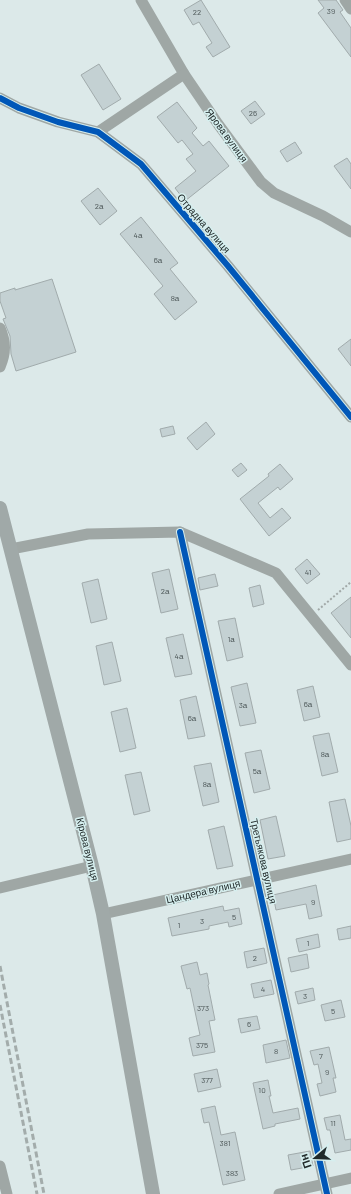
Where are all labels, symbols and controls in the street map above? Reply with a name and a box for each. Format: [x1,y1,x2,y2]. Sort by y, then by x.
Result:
house number: 39 [327,6,335,16]
house number: 22 [193,7,201,17]
street label: Ярова вулиця [203,106,251,164]
house number: 26 [249,108,257,118]
street label: Отрадна вулиця [175,191,233,255]
house number: 2а [95,201,104,211]
house number: 4а [134,230,143,240]
house number: 6а [154,255,163,265]
house number: 8а [171,293,180,303]
house number: 41 [305,567,311,577]
house number: 2а [161,586,170,596]
house number: 1а [227,634,235,644]
house number: 4а [175,651,184,661]
house number: 6а [304,699,313,709]
house number: 3а [239,700,248,710]
house number: 6а [188,713,197,723]
house number: 8а [321,749,330,759]
house number: 5а [253,766,262,776]
house number: 8а [203,779,212,789]
street label: Кірова вулиця [74,816,102,882]
street label: Третьякова вулиця [248,817,280,905]
street label: Цандера вулиця [165,877,241,905]
house number: 9 [311,897,315,907]
house number: 5 [232,912,236,922]
house number: 3 [200,916,204,926]
house number: 1 [178,920,181,930]
house number: 1 [307,938,310,948]
house number: 2 [253,953,257,963]
house number: 4 [261,984,265,994]
house number: 3 [303,991,307,1001]
house number: 373 [197,1003,209,1013]
house number: 5 [331,1006,335,1016]
house number: 6 [247,1019,251,1029]
house number: 375 [196,1040,208,1050]
house number: 8 [274,1046,278,1056]
house number: 7 [319,1051,323,1061]
house number: 9 [325,1067,329,1077]
house number: 377 [201,1075,213,1085]
house number: 10 [258,1085,266,1095]
house number: 11 [330,1118,336,1128]
house number: 381 [220,1138,231,1148]
north arrow [295,1138,335,1178]
text: Пн [297,1152,314,1170]
house number: 383 [226,1168,238,1178]

